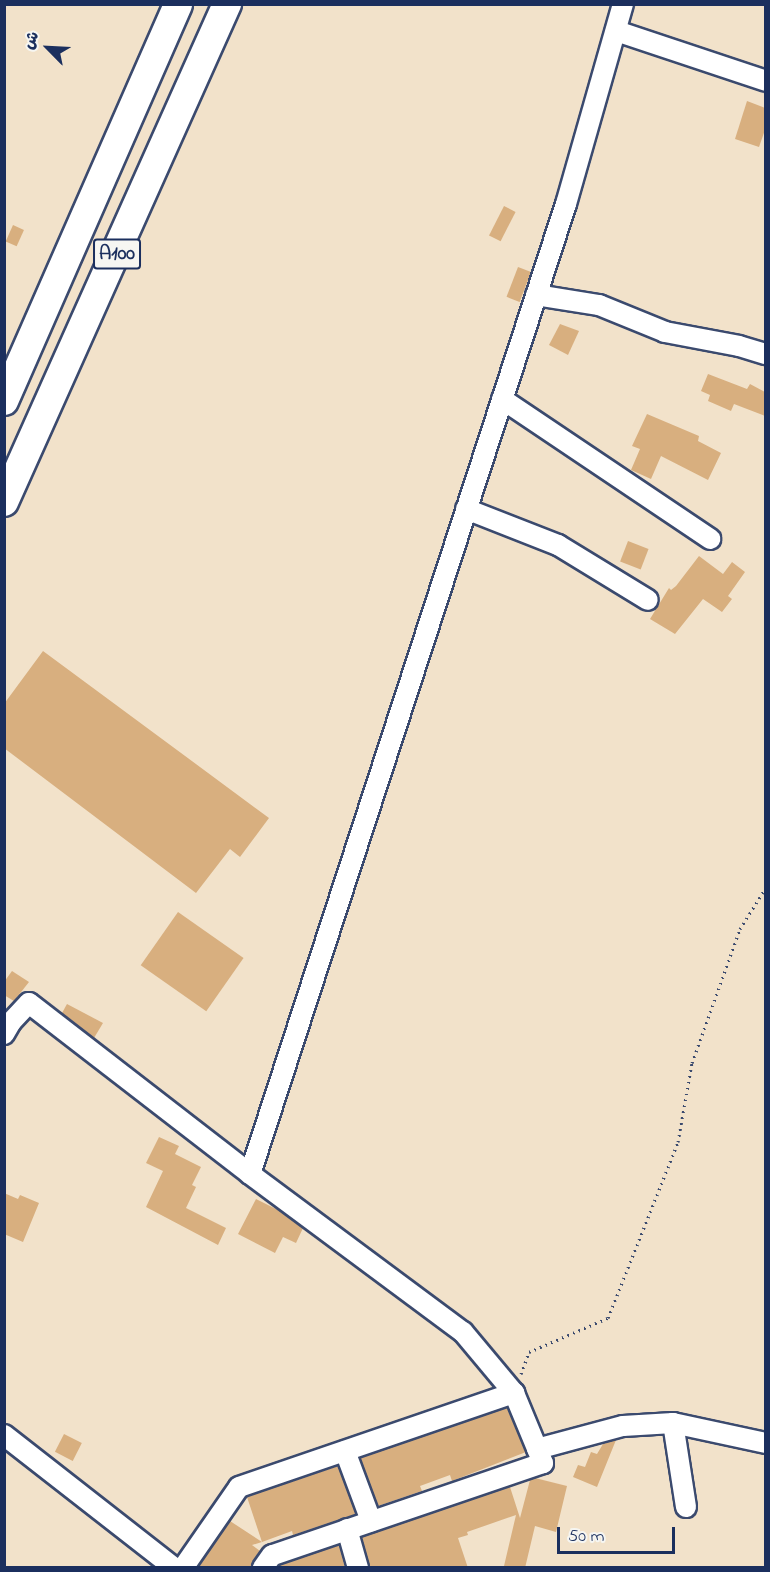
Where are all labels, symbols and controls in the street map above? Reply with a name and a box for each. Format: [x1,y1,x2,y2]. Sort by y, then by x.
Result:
north arrow [18,18,78,78]
text: ش [17,28,46,54]
road number: A100 [93,237,141,271]
scale bar [560,1515,678,1553]
text: 50 m [568,1524,605,1550]

